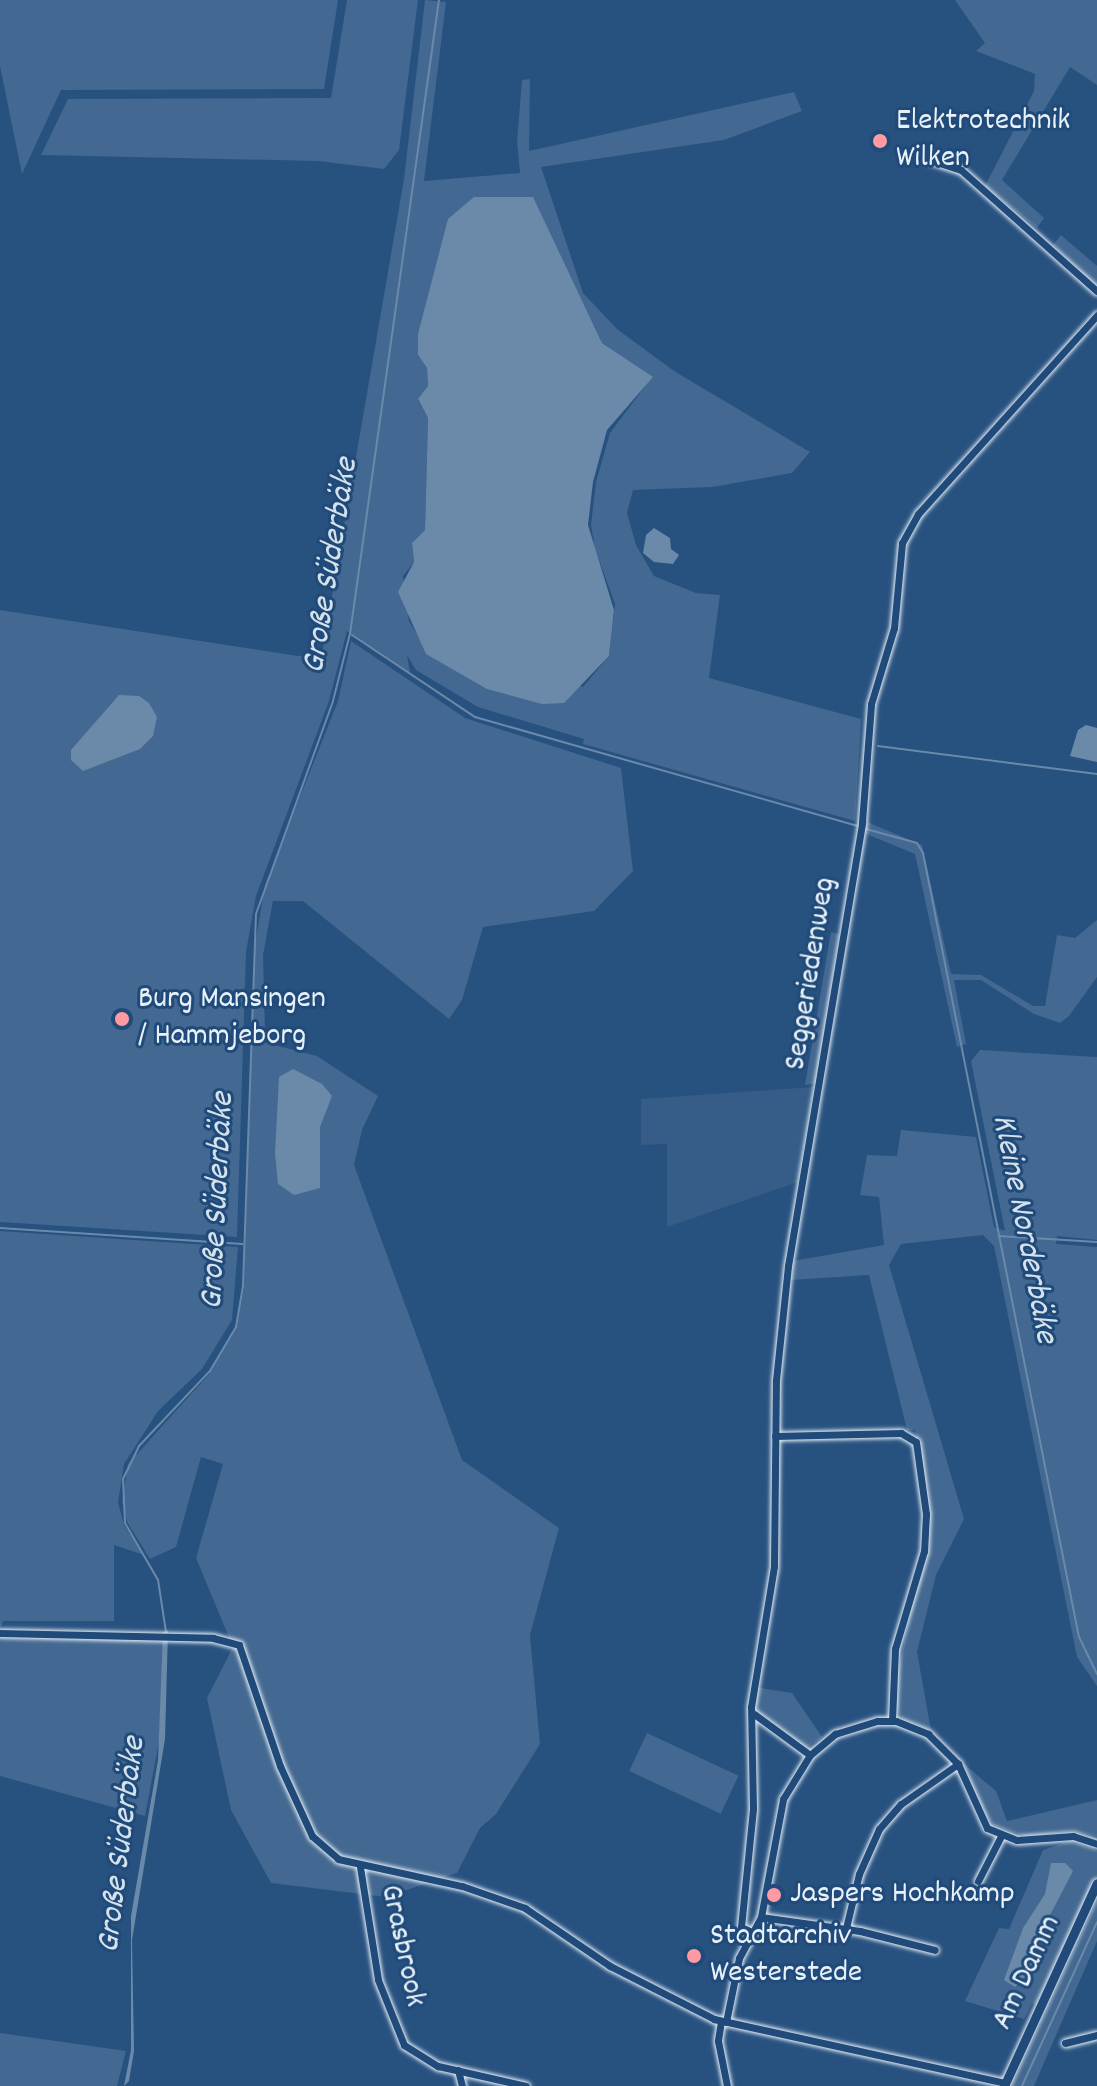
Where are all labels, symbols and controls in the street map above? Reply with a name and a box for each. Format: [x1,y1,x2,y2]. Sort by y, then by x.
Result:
place label: Elektrotechnik Wilken [896,104,1070,179]
marker: Elektrotechnik Wilken [871,132,889,150]
water label: Große Süderbäke [295,455,369,677]
street label: Seggeriedenweg [778,875,846,1073]
place label: Burg Mansingen / Hammjeborg [138,982,326,1057]
marker: Burg Mansingen / Hammjeborg [113,1010,131,1028]
water label: Große Süderbäke [193,1091,245,1311]
water label: Kleine Norderbäke [981,1111,1065,1347]
water label: Große Süderbäke [89,1735,157,1955]
place label: Jaspers Hochkamp [790,1876,1015,1914]
street label: Grasbrook [369,1881,433,2011]
marker: Jaspers Hochkamp [765,1886,783,1904]
street label: Am Damm [985,1909,1071,2037]
place label: Stadtarchiv Westerstede [710,1919,862,1994]
marker: Stadtarchiv Westerstede [685,1947,703,1965]

